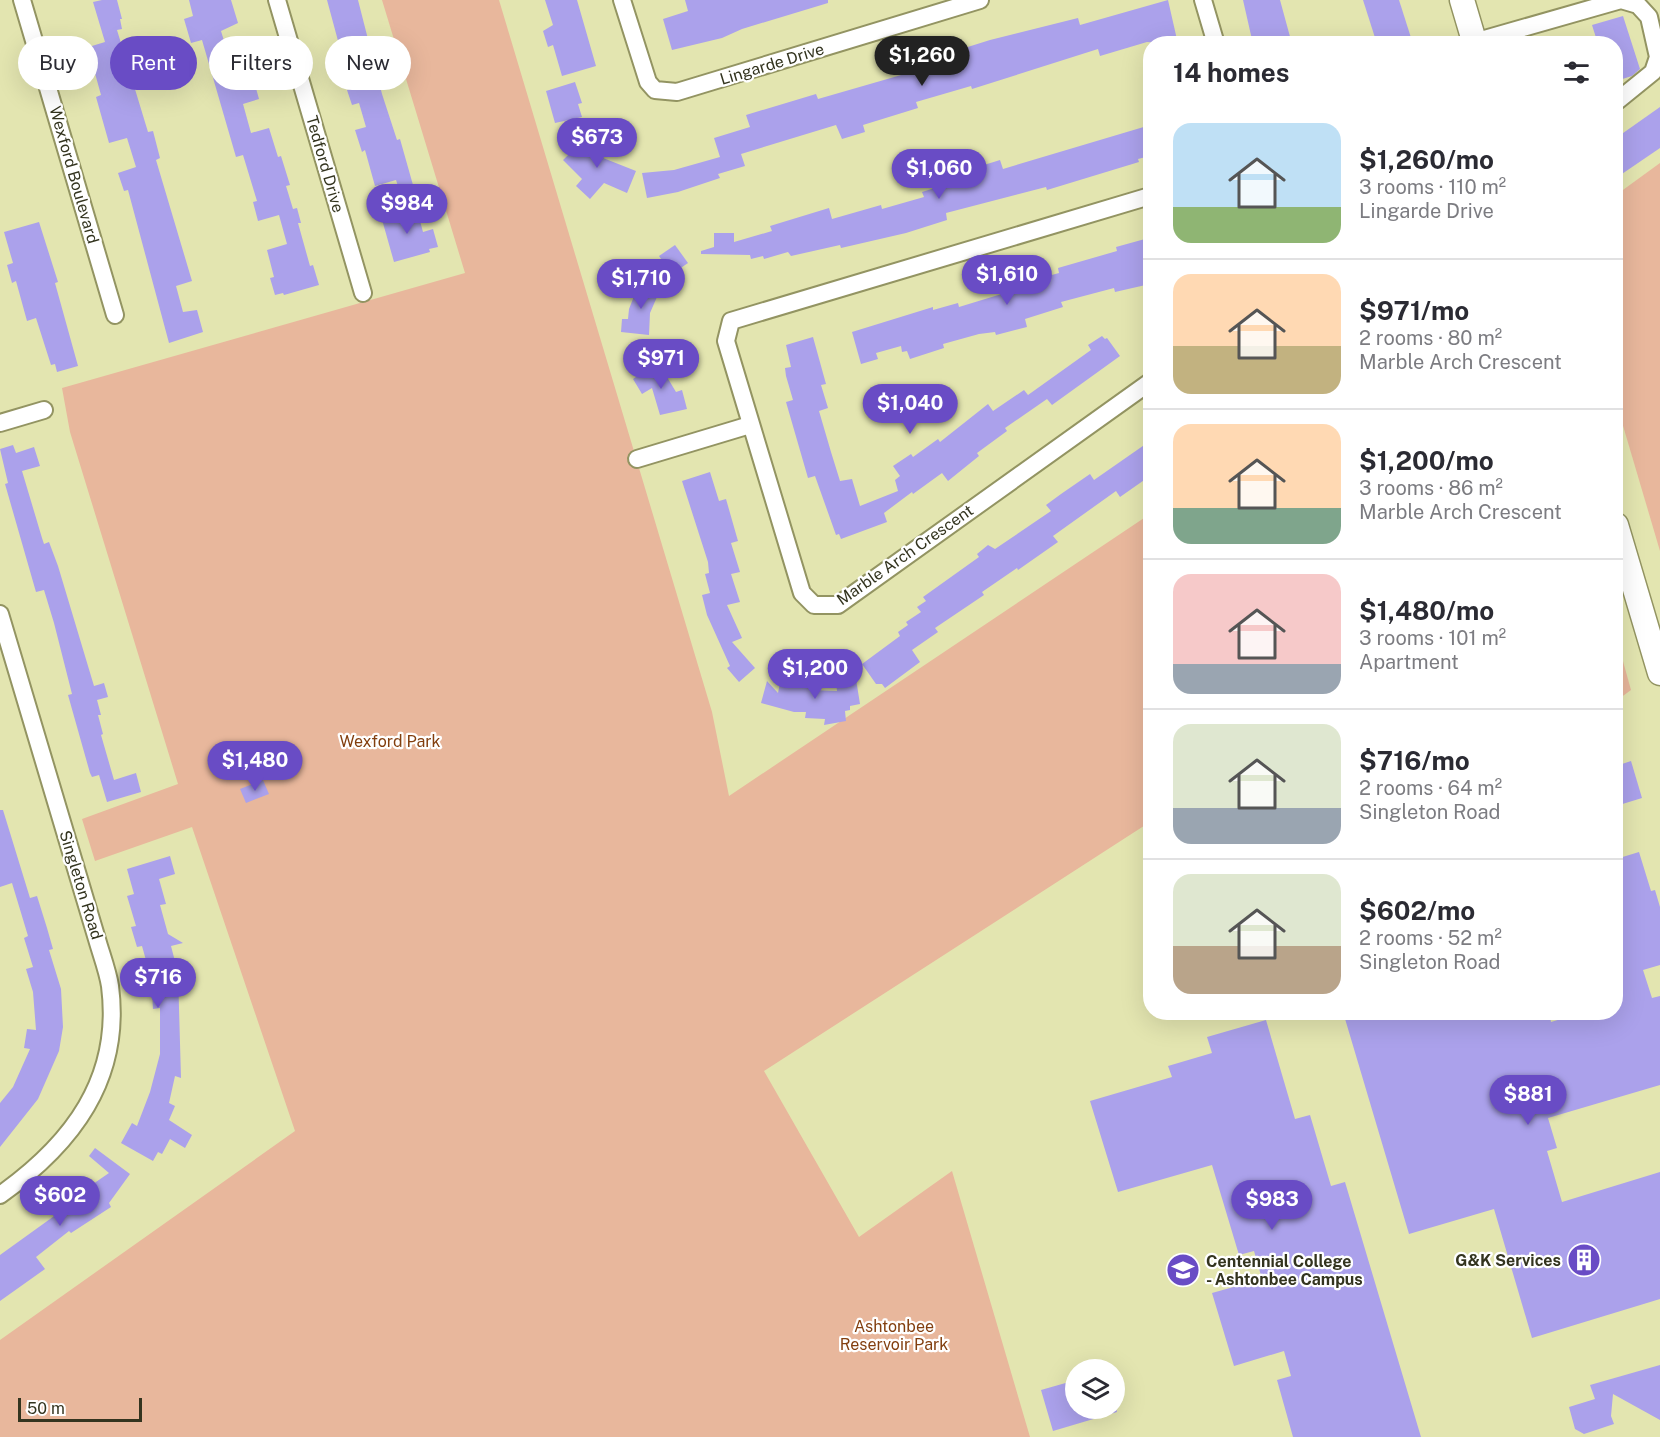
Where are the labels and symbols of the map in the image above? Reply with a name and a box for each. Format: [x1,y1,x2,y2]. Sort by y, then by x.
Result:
pin: $1,260 [873,36,971,87]
street label: Lingarde Drive [718,39,826,89]
street label: Wexford Boulevard [45,104,103,246]
street label: Tedford Drive [302,113,348,215]
pin: $673 [561,118,633,169]
pin: $1,060 [890,149,988,200]
pin: $984 [371,184,443,235]
pin: $1,610 [958,255,1056,306]
pin: $1,710 [592,259,690,310]
pin: $971 [625,339,697,390]
pin: $1,040 [861,384,959,435]
street label: Marble Arch Crescent [833,501,977,609]
pin: $1,200 [766,649,864,700]
park label: Wexford Park [339,732,441,751]
pin: $1,480 [206,741,304,792]
street label: Singleton Road [55,828,107,942]
pin: $716 [122,958,194,1009]
pin: $881 [1492,1075,1564,1126]
pin: $602 [24,1176,96,1227]
pin: $983 [1236,1180,1308,1231]
building icon: G&K Services [1566,1242,1602,1278]
place label: G&K Services [1455,1251,1561,1270]
school or university icon: Centennial College - Ashtonbee Campus [1165,1252,1201,1288]
place label: Centennial College - Ashtonbee Campus [1206,1252,1363,1289]
park label: Ashtonbee Reservoir Park [840,1317,948,1354]
scale bar [18,1395,142,1422]

